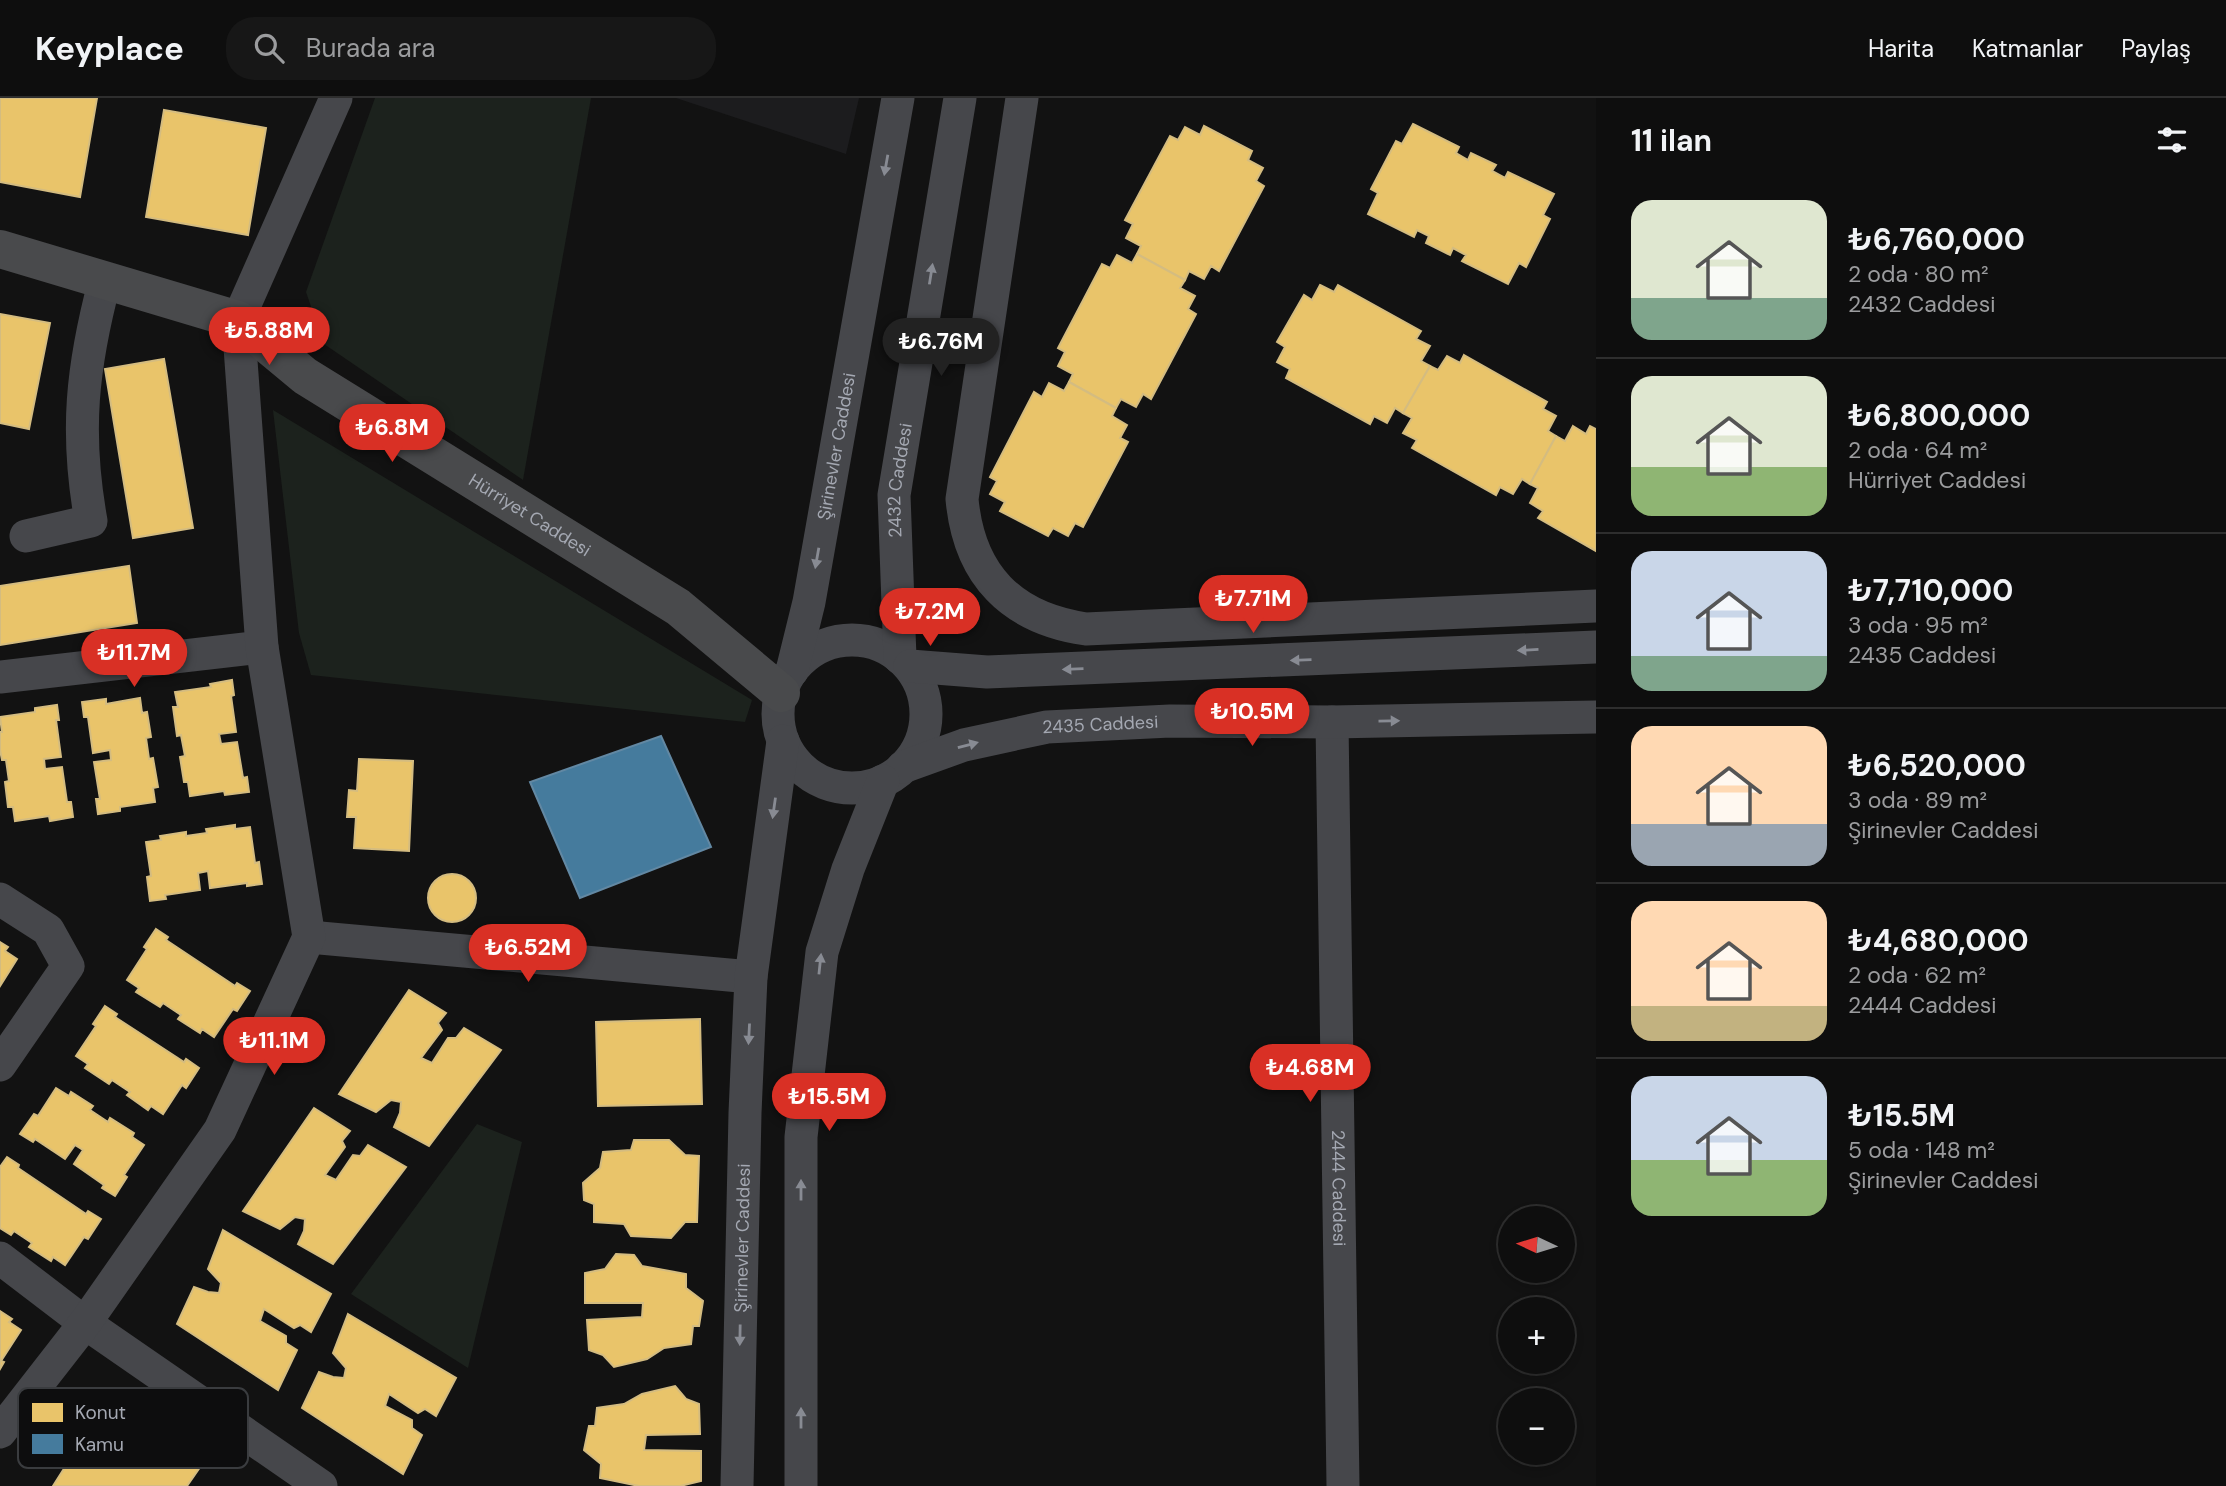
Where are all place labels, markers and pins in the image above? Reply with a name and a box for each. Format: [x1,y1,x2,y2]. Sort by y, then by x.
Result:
pin: ₺5.88M [212,308,326,367]
pin: ₺6.76M [884,318,998,378]
pin: ₺6.8M [343,404,441,464]
pin: ₺7.71M [1196,575,1310,635]
pin: ₺7.2M [881,588,979,648]
pin: ₺11.7M [77,630,191,689]
pin: ₺10.5M [1195,688,1309,748]
pin: ₺6.52M [471,924,585,984]
pin: ₺11.1M [217,1018,331,1077]
pin: ₺4.68M [1253,1044,1367,1104]
pin: ₺15.5M [772,1074,886,1133]

